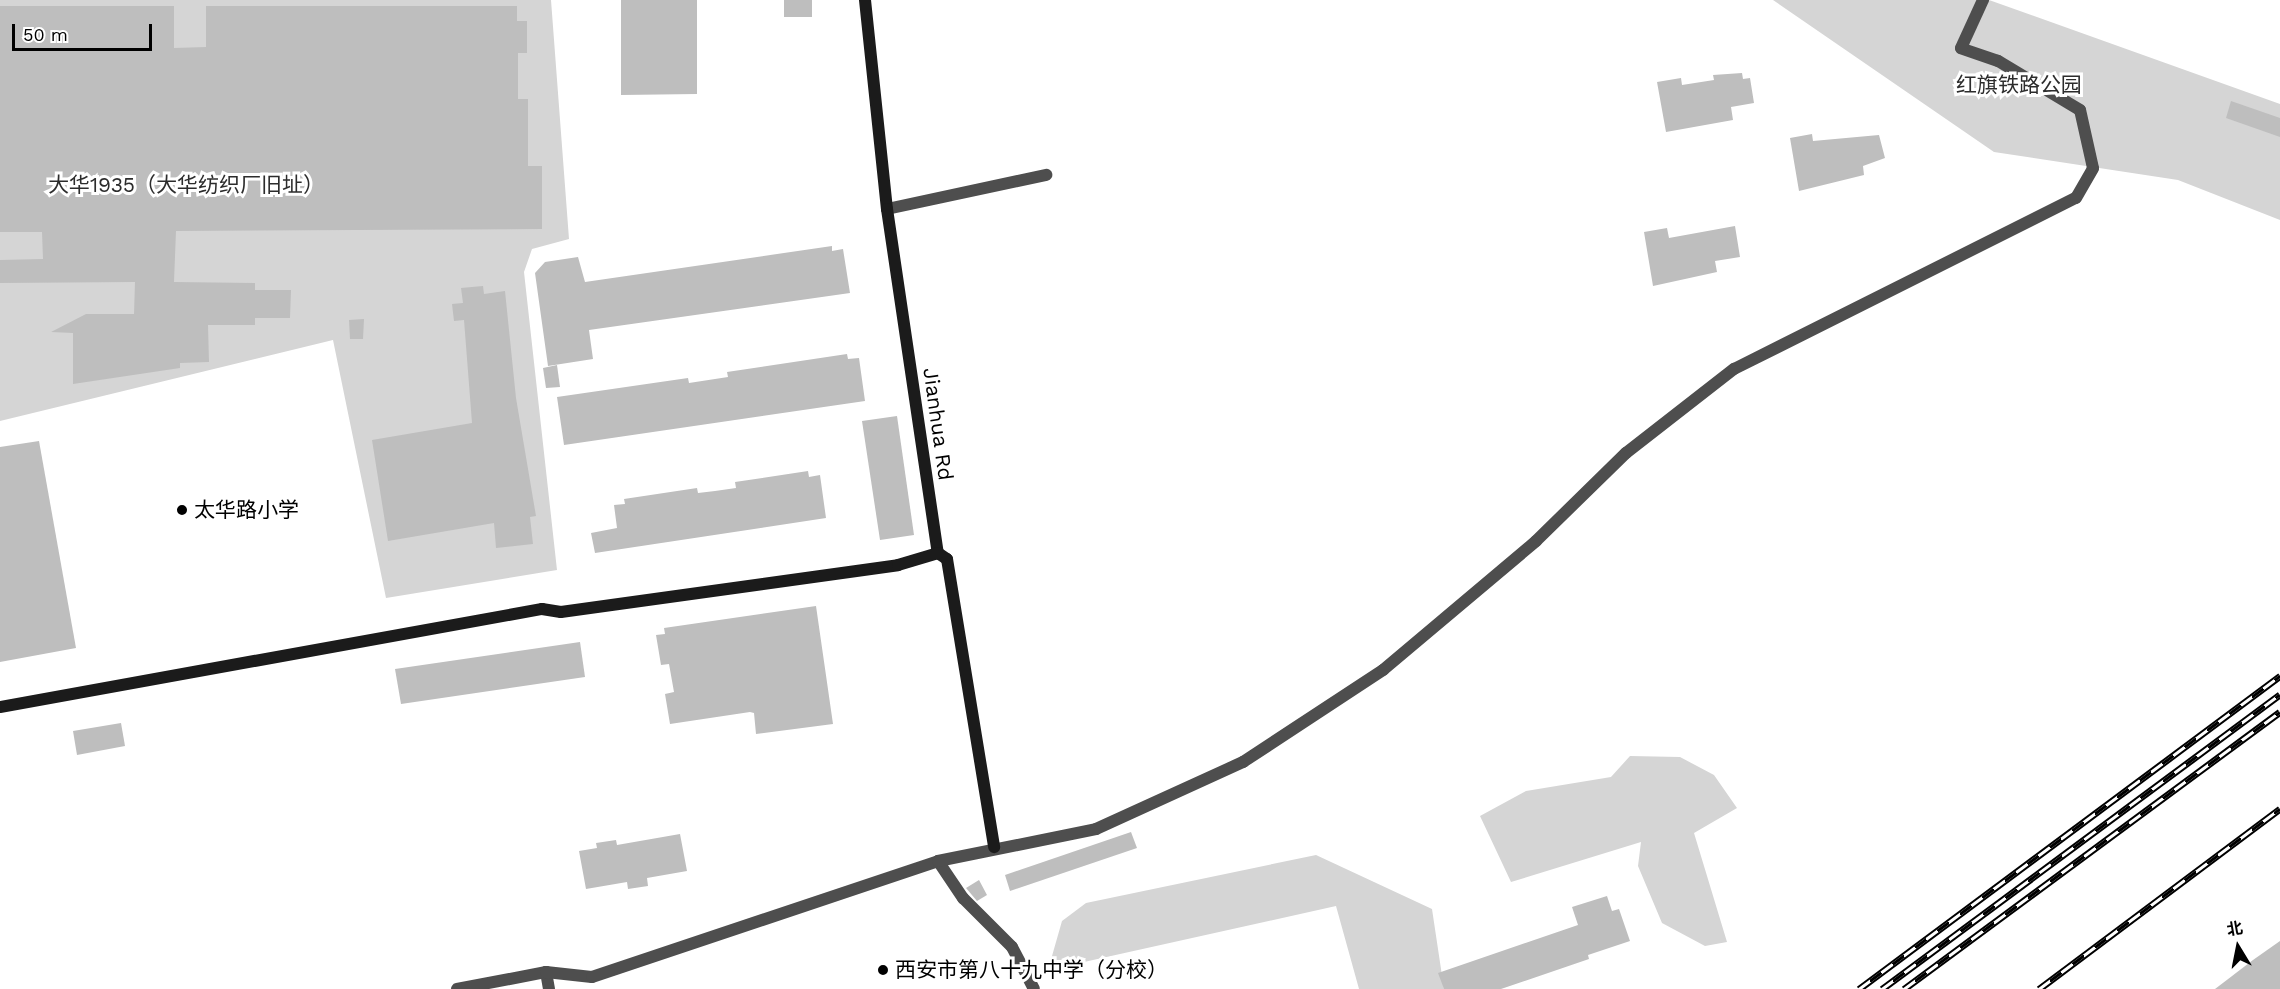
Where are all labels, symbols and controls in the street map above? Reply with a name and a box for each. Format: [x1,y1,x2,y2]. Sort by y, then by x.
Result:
scale bar [15,12,154,50]
text: 50 m [23,24,68,45]
park label: 红旗铁路公园 [1956,72,2082,98]
park label: 大华1935（大华纺织厂旧址） [48,172,324,198]
street label: Jianhua Rd [918,366,958,482]
place label: 太华路小学 [194,497,299,523]
marker: 太华路小学 [175,503,189,517]
north arrow [2208,917,2268,977]
text: 北 [2225,918,2244,940]
place label: 西安市第八十九中学（分校） [895,957,1168,983]
marker: 西安市第八十九中学（分校） [876,963,890,977]

